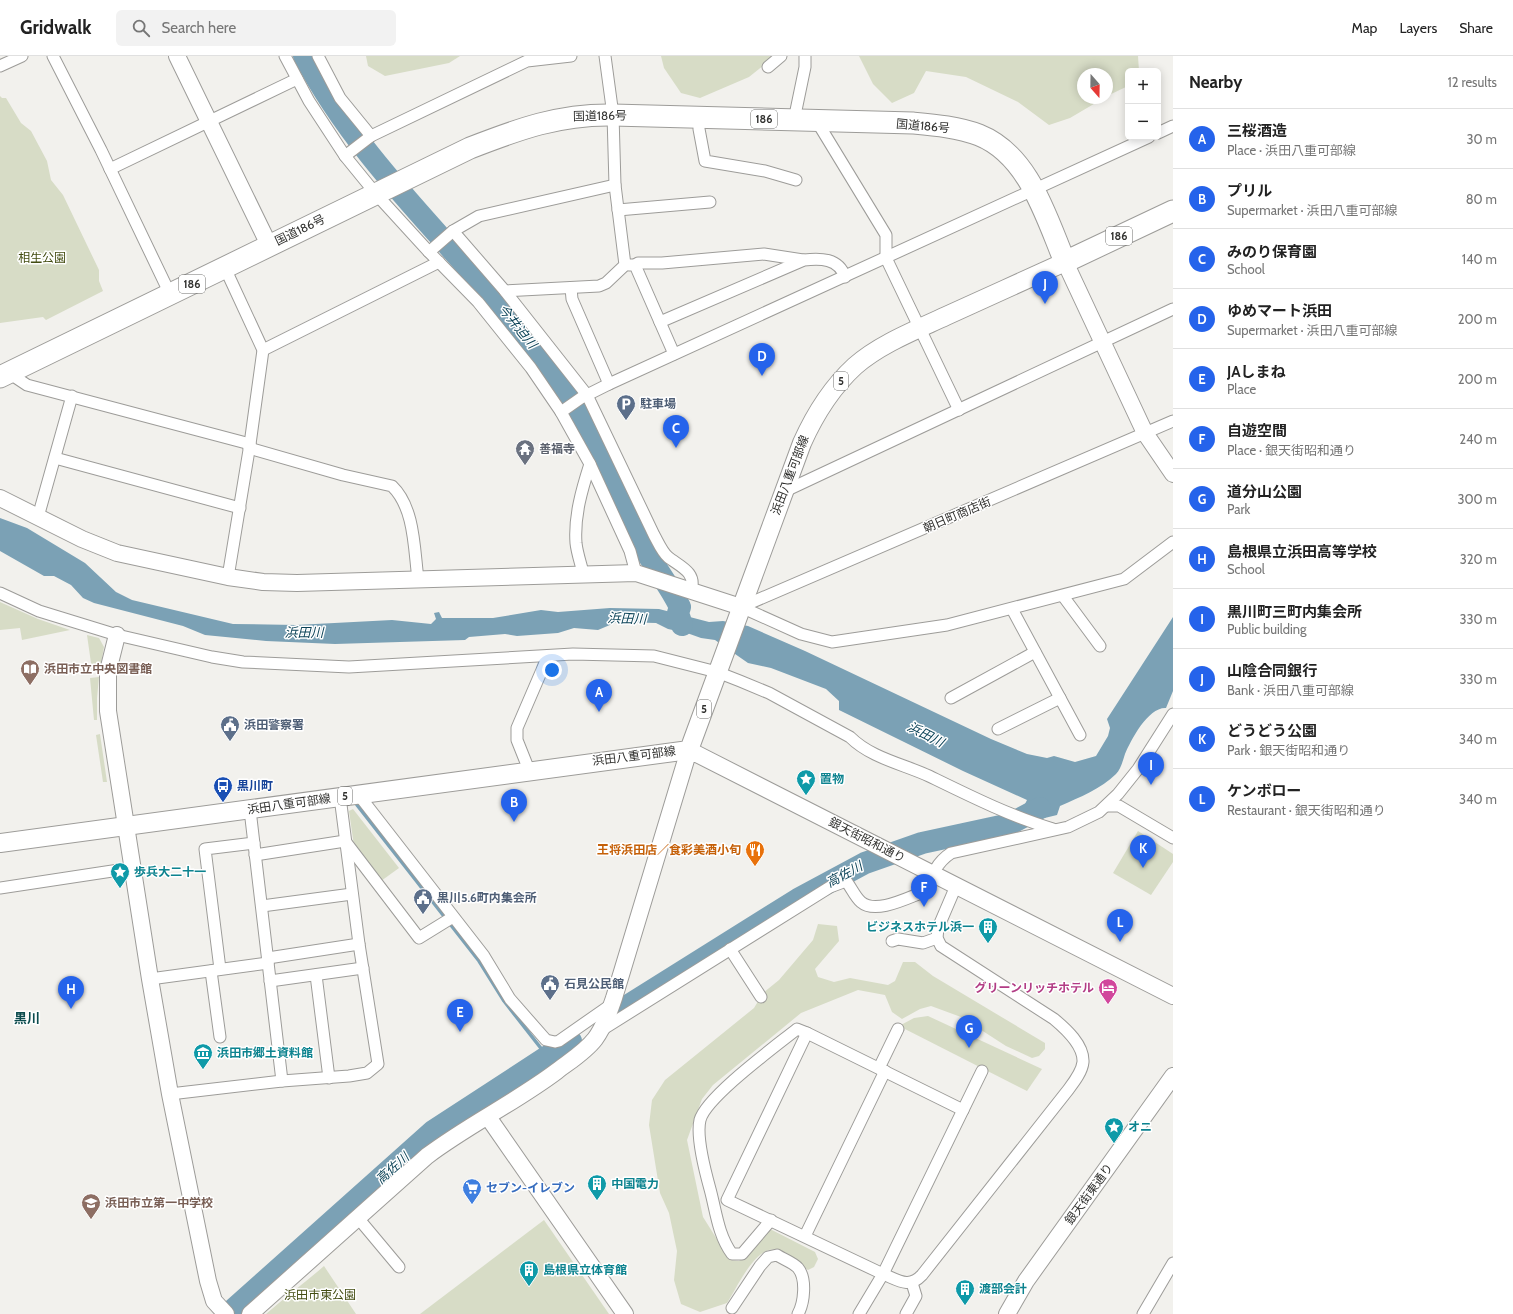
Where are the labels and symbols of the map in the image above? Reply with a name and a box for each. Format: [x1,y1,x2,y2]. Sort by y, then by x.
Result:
north arrow [1077,68,1113,104]
street label: 国道186号 [573,108,627,123]
road number: 186 [751,110,777,128]
street label: 国道186号 [895,116,951,135]
street label: 国道186号 [272,211,327,248]
road number: 186 [1106,227,1132,245]
park label: 相生公園 [18,250,66,265]
pin: J [1032,271,1058,304]
road number: 186 [179,275,205,293]
water label: 今井迫川 [495,301,542,353]
pin: D [749,343,775,376]
road number: 5 [834,372,848,390]
parking icon: 駐車場 [615,393,637,421]
place label: 駐車場 [640,396,676,411]
pin: C [663,415,689,448]
street label: 浜田八重可部線 [767,433,812,517]
temple icon: 善福寺 [514,438,536,466]
place label: 善福寺 [539,441,575,456]
street label: 朝日町商店街 [921,494,993,536]
water label: 浜田川 [607,609,649,627]
water label: 浜田川 [284,624,325,640]
library icon: 浜田市立中央図書館 [19,658,41,686]
your location [542,660,562,680]
place label: 浜田市立中央図書館 [44,661,152,676]
pin: A [586,679,612,712]
road number: 5 [697,700,711,718]
public building icon: 浜田警察署 [219,714,241,742]
place label: 浜田警察署 [244,717,304,732]
water label: 浜田川 [905,718,949,751]
street label: 浜田八重可部線 [591,743,677,768]
pin: I [1138,752,1164,785]
place icon: 置物 [795,768,817,796]
place label: 置物 [820,771,844,786]
bus stop icon: 黒川町 [212,775,234,803]
place label: 黒川町 [237,778,273,793]
road number: 5 [338,787,352,805]
pin: B [501,789,527,822]
street label: 浜田八重可部線 [246,790,332,817]
street label: 銀天街昭和通り [826,814,908,865]
pin: K [1130,835,1156,868]
restaurant icon: 王将浜田店／食彩美酒小旬 [744,839,766,867]
place label: 王将浜田店／食彩美酒小旬 [597,842,741,857]
water label: 高佐川 [823,857,867,890]
place icon: 歩兵大二十一 [109,861,131,889]
place label: 歩兵大二十一 [134,864,206,879]
pin: F [911,874,937,907]
public building icon: 黒川5.6町内集会所 [412,887,434,915]
place label: 黒川5.6町内集会所 [437,890,537,905]
pin: L [1107,909,1133,942]
building icon: ビジネスホテル浜一 [977,916,999,944]
place label: ビジネスホテル浜一 [866,919,974,934]
public building icon: 石見公民館 [539,973,561,1001]
pin: H [58,976,84,1009]
place label: 石見公民館 [564,976,624,991]
hotel icon: グリーンリッチホテル [1097,977,1119,1005]
place label: グリーンリッチホテル [975,980,1094,995]
pin: E [447,999,473,1032]
district label: 黒川 [14,1010,40,1026]
pin: G [956,1015,982,1048]
museum icon: 浜田市郷土資料館 [192,1042,214,1070]
place label: 浜田市郷土資料館 [217,1045,313,1060]
place icon: オニ [1103,1116,1125,1144]
place label: オニ [1128,1119,1152,1134]
water label: 高佐川 [372,1148,413,1187]
street label: 銀天街東通り [1061,1160,1116,1227]
building icon: 中国電力 [586,1173,608,1201]
place label: 中国電力 [611,1176,659,1191]
supermarket icon: セブン-イレブン [461,1177,483,1205]
place label: セブン-イレブン [486,1180,575,1195]
school or university icon: 浜田市立第一中学校 [80,1192,102,1220]
place label: 浜田市立第一中学校 [105,1195,213,1210]
building icon: 島根県立体育館 [518,1259,540,1287]
place label: 島根県立体育館 [543,1262,627,1277]
building icon: 渡部会計 [954,1278,976,1306]
place label: 渡部会計 [979,1281,1027,1296]
park label: 浜田市東公園 [284,1287,356,1302]

